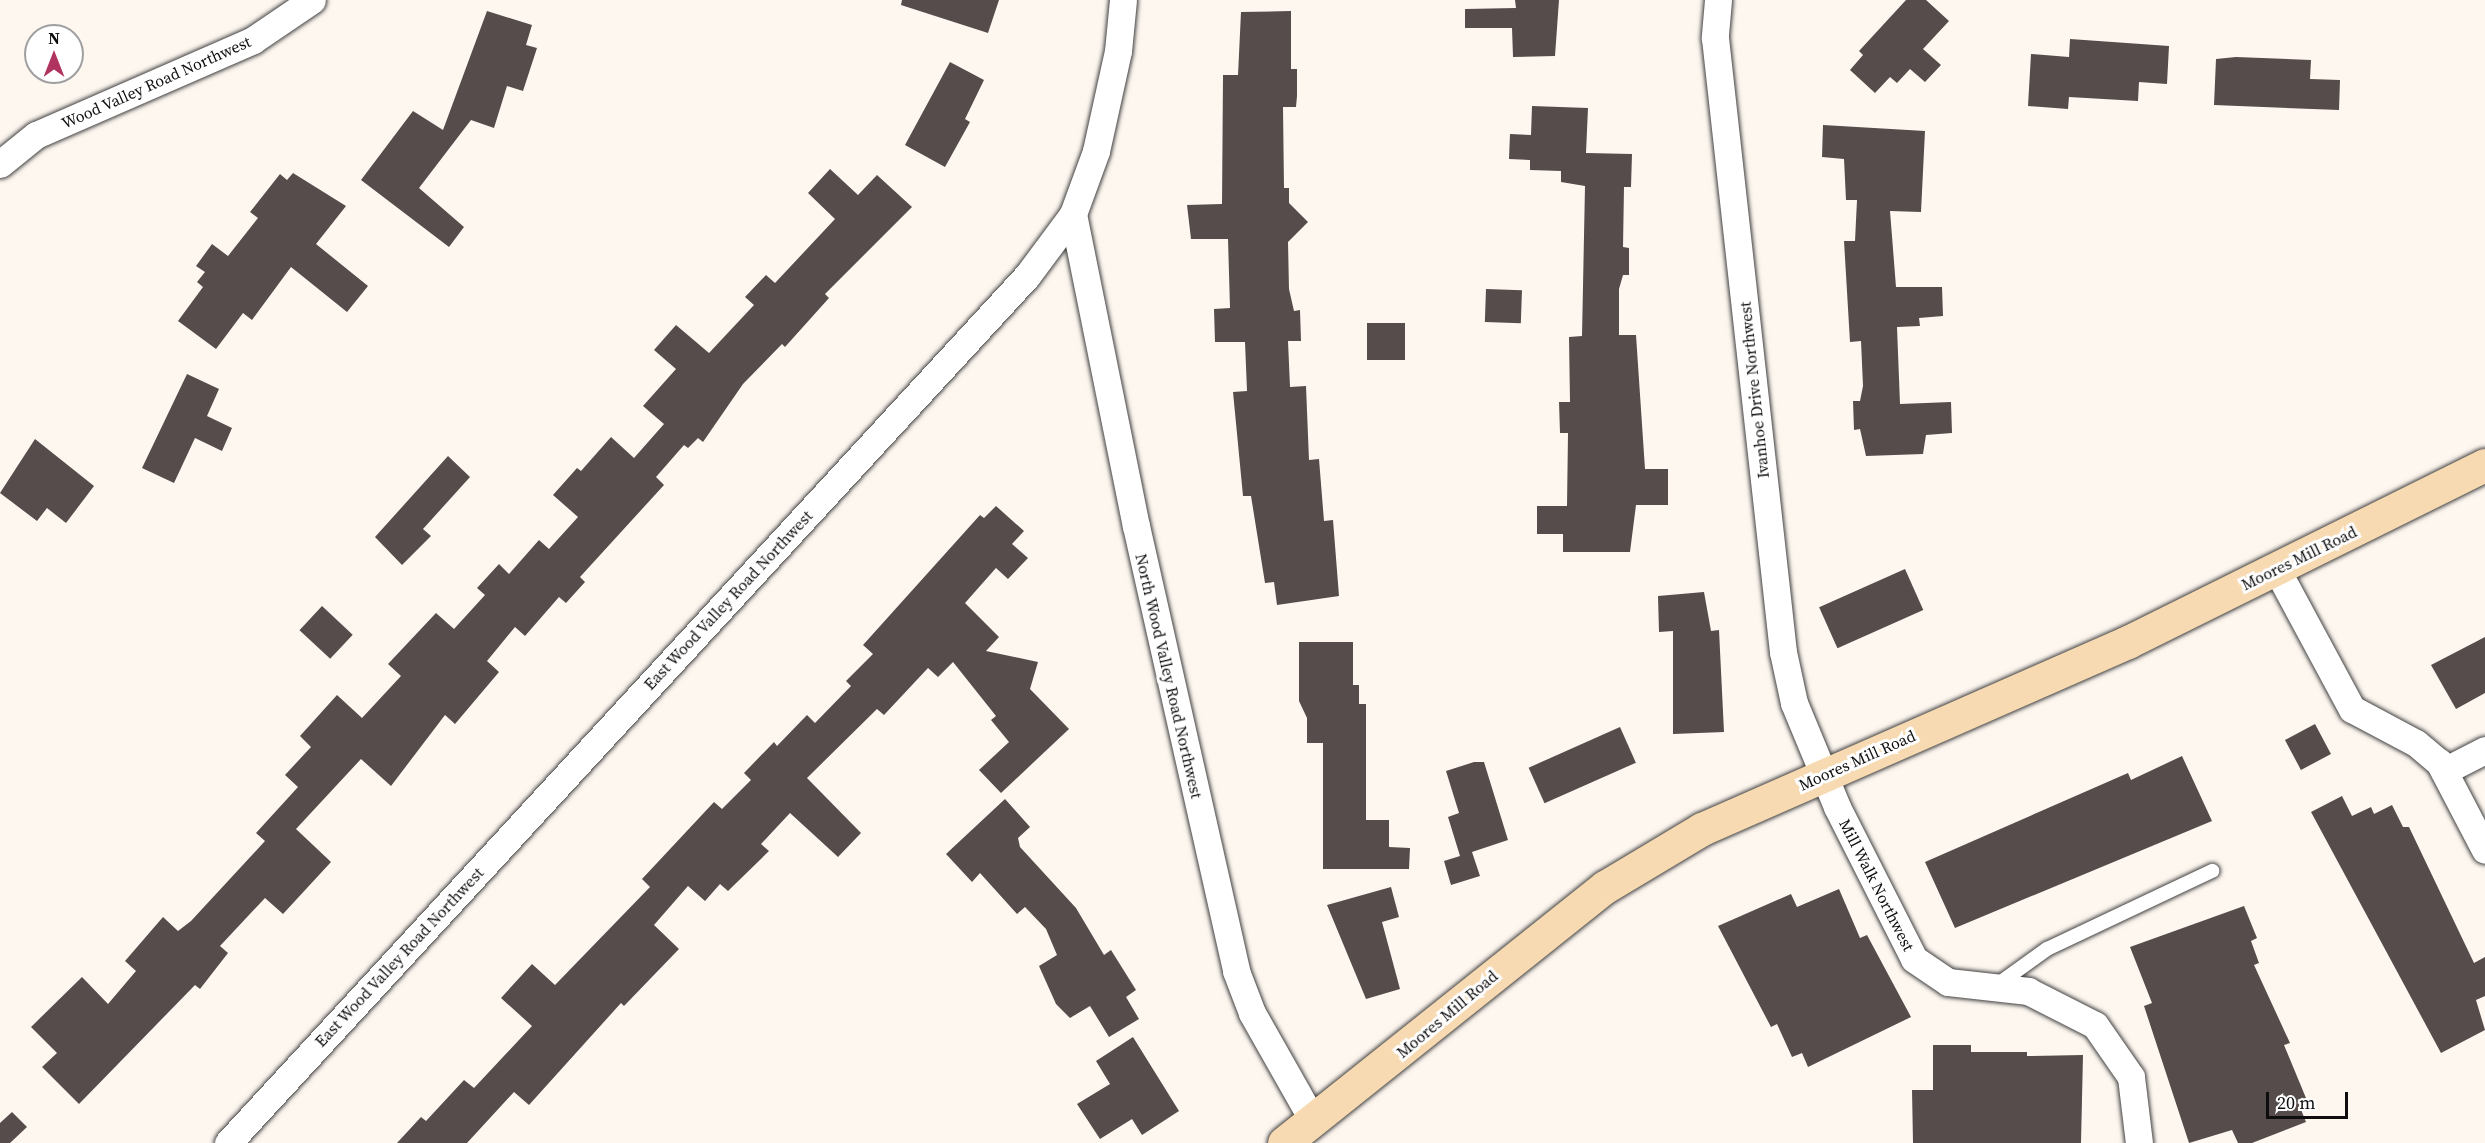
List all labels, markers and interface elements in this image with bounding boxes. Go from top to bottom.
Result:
north arrow [24,24,84,84]
text: N [48,27,60,49]
street label: Wood Valley Road Northwest [58,31,254,133]
street label: Ivanhoe Drive Northwest [1735,301,1773,479]
street label: East Wood Valley Road Northwest [639,506,817,694]
street label: Moores Mill Road [2238,522,2360,594]
street label: North Wood Valley Road Northwest [1131,551,1207,801]
street label: Moores Mill Road [1796,726,1918,794]
street label: Mill Walk Northwest [1835,816,1919,954]
street label: East Wood Valley Road Northwest [310,863,488,1051]
street label: Moores Mill Road [1393,966,1501,1062]
scale bar [2269,1080,2352,1118]
text: 20 m [2277,1090,2315,1115]

